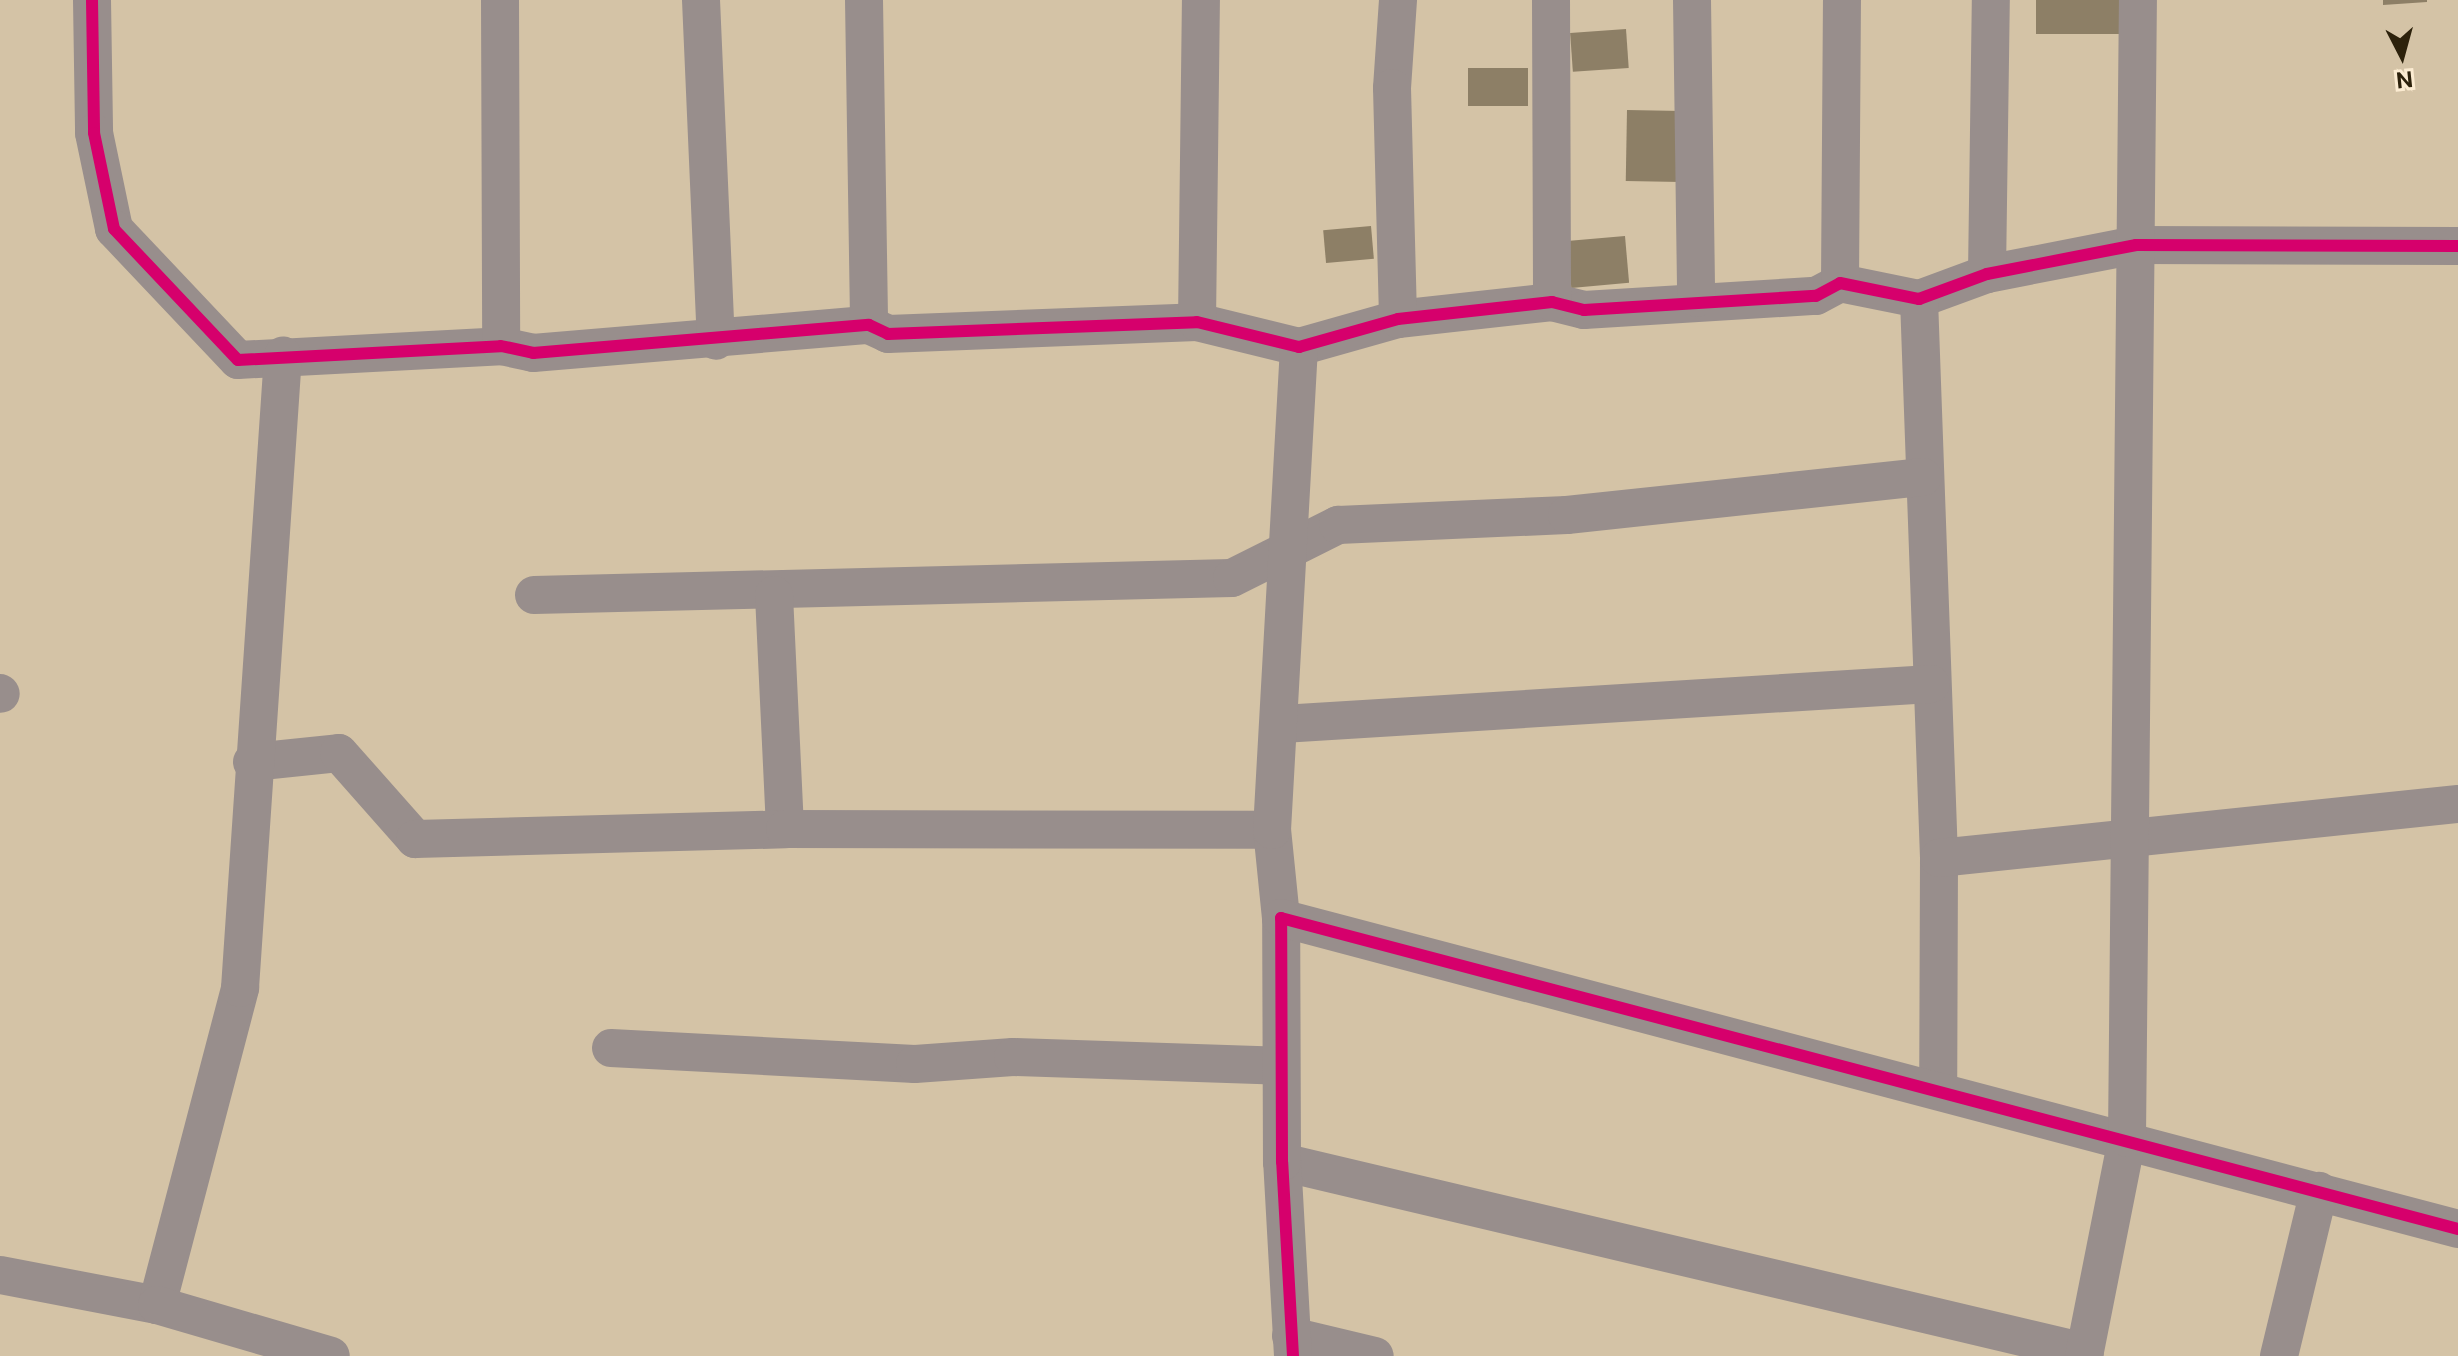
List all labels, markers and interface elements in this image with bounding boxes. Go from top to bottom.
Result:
north arrow [2362,16,2442,96]
text: N [2395,66,2414,94]

